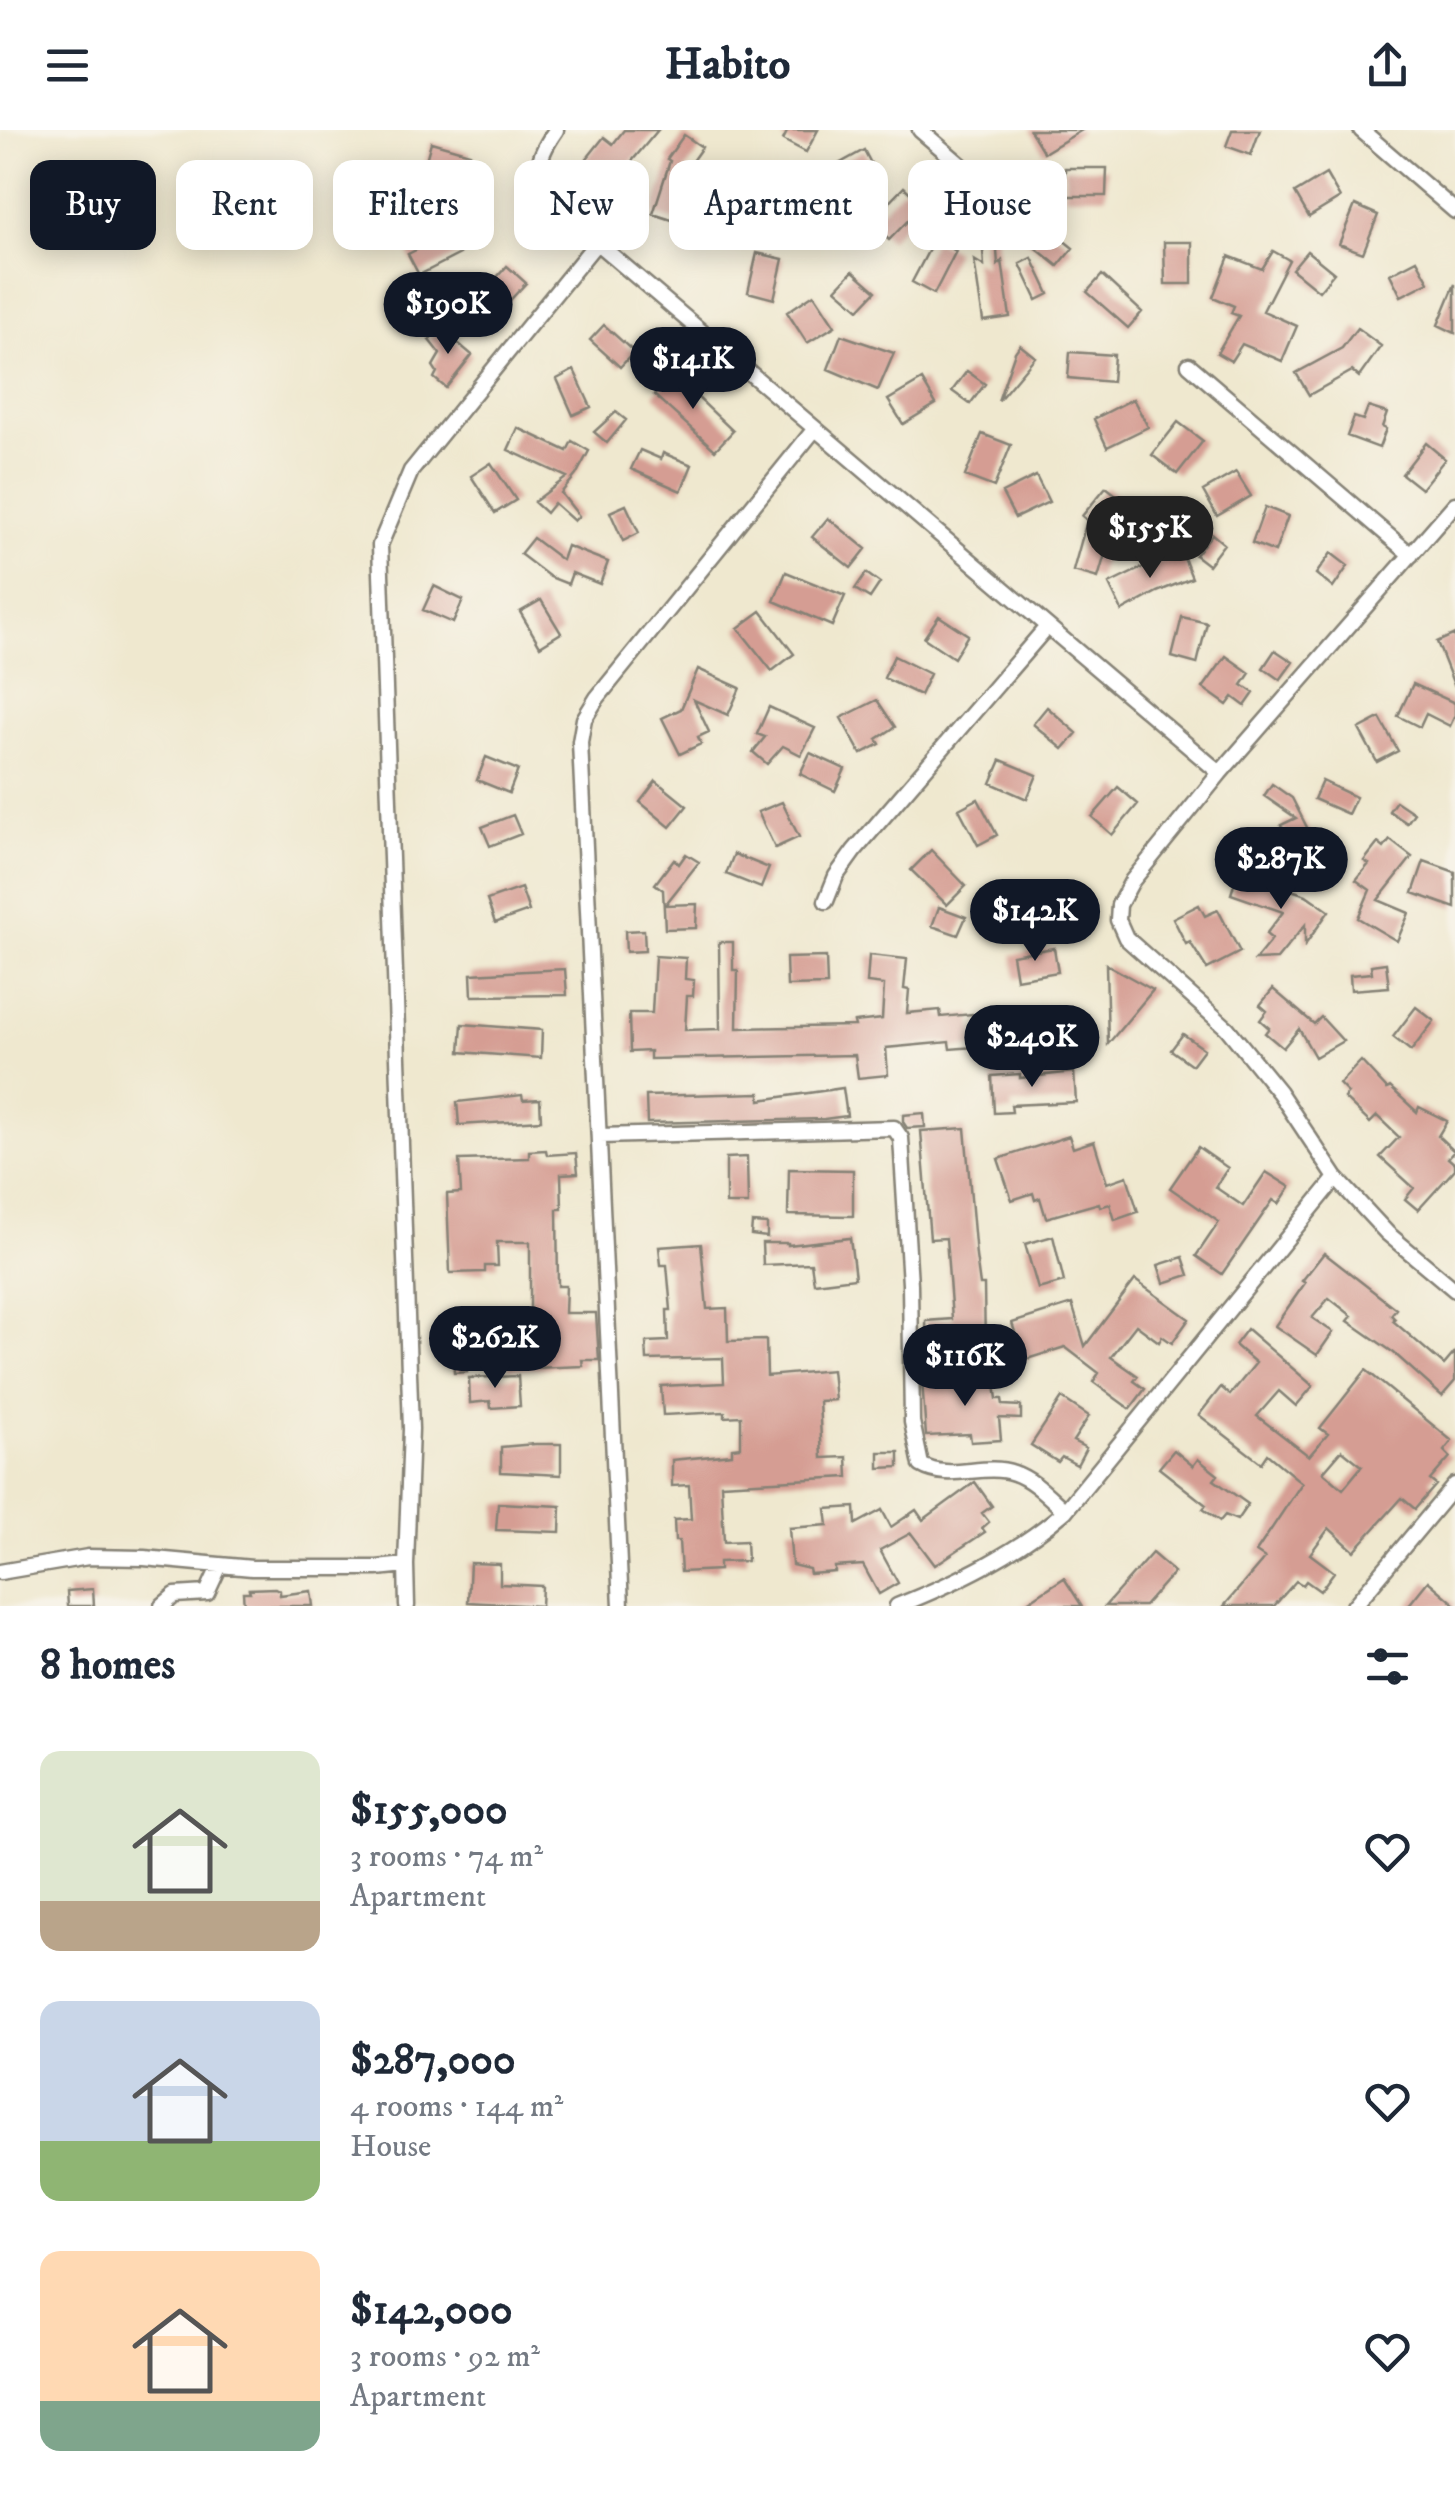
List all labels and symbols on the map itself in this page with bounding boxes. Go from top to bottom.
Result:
pin: $190K [378,272,518,357]
pin: $141K [623,327,763,412]
pin: $155K [1080,496,1220,581]
pin: $287K [1211,827,1351,912]
pin: $142K [965,879,1105,964]
pin: $240K [962,1005,1102,1090]
pin: $262K [425,1306,565,1391]
pin: $116K [895,1324,1035,1409]

